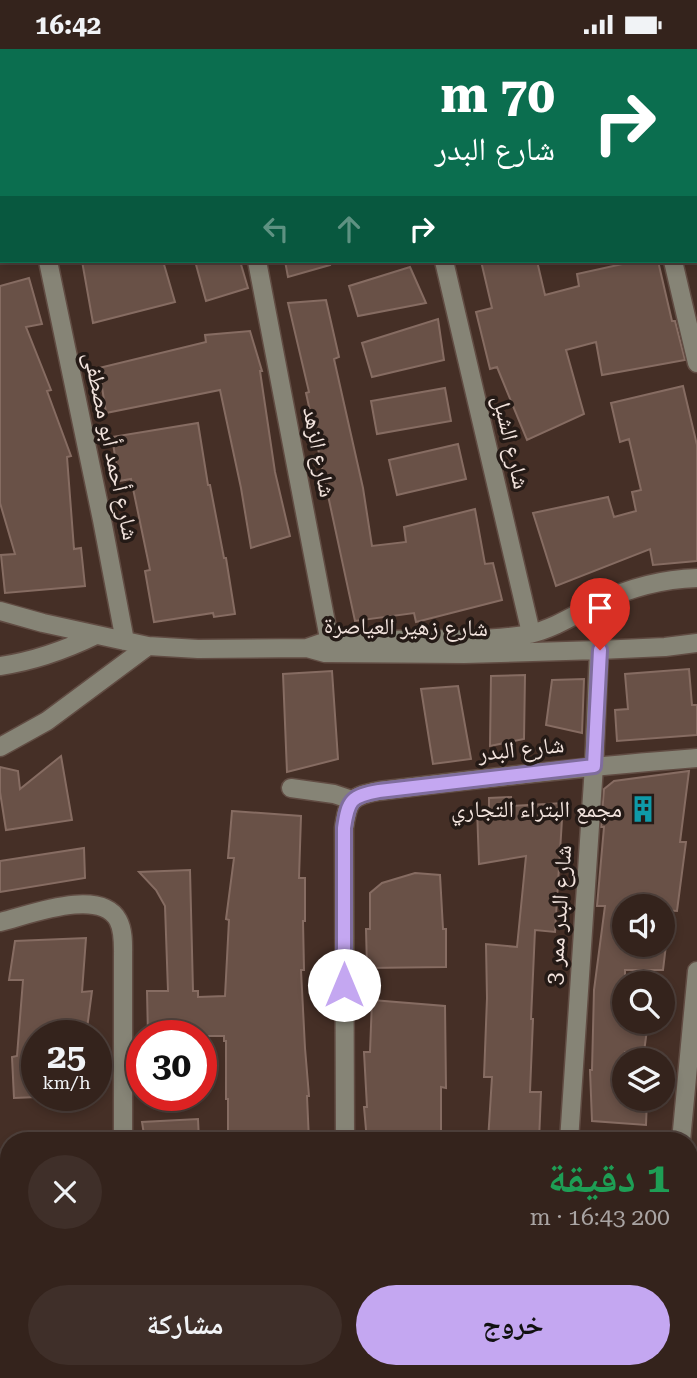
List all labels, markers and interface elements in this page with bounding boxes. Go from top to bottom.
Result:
text: 16:42 [35,10,101,40]
text: 70 m [440,67,555,124]
icon: right [579,77,670,168]
text: شارع البدر [435,130,555,168]
icon: left [257,210,295,248]
icon: ahead [330,210,368,248]
icon: right [403,210,441,248]
street label: شارع أحمد أبو مصطفى [77,349,145,543]
street label: شارع الشبل [486,392,535,492]
street label: شارع الزهد [296,404,341,500]
pin [570,578,630,650]
icon: arrive [581,589,619,627]
street label: شارع زهير العياصرة [324,612,488,643]
street label: شارع البدر [476,731,565,768]
building icon: مجمع البتراء التجاري [628,794,658,824]
place label: مجمع البتراء التجاري [451,796,622,827]
street label: شارع البدر ممر 3 [541,844,578,986]
map controls [612,894,675,1111]
button: sound [612,894,675,957]
position arrow [307,948,381,1022]
button: search [612,971,675,1034]
speed limit sign: 30 [126,1020,217,1111]
text: 25 [47,1036,86,1077]
button: layers [612,1048,675,1111]
text: km/h [42,1072,91,1093]
text: 1 دقيقة [548,1153,670,1202]
button: close [28,1155,102,1229]
text: 200 m · 16:43 [530,1204,670,1231]
button: مشاركة [28,1285,342,1365]
button: خروج [356,1285,670,1365]

